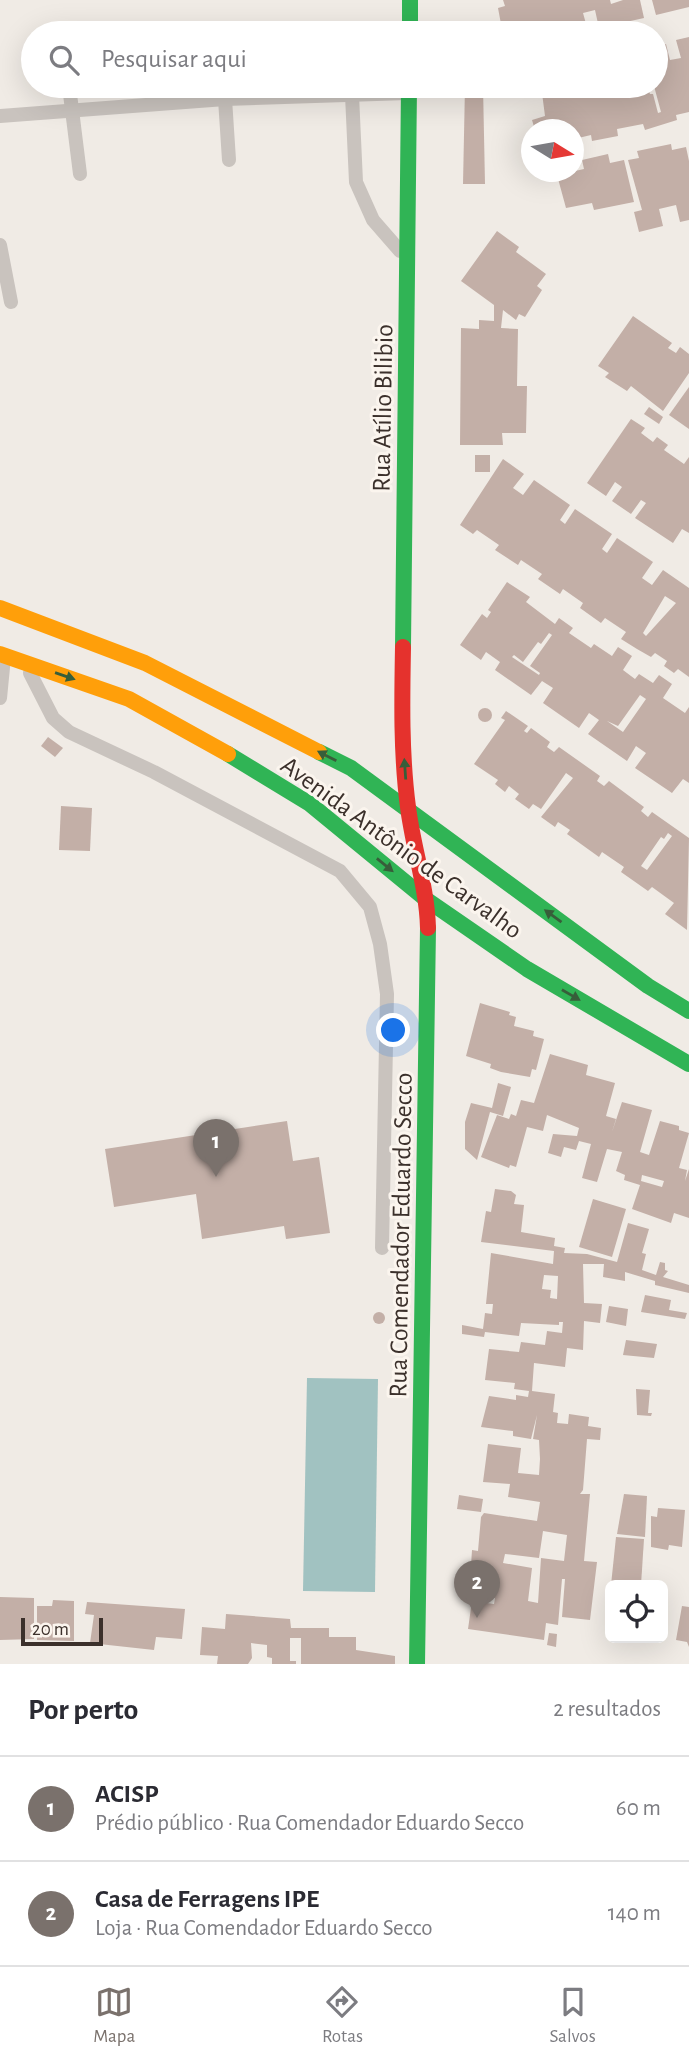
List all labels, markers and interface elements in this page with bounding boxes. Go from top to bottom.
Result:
search box [21,21,668,98]
icon: search [45,41,83,79]
text: Pesquisar aqui [101,46,247,72]
north arrow [521,119,584,182]
street label: Rua Atílio Bilibio [369,324,397,492]
one-way arrow [54,671,75,682]
one-way arrow [317,751,337,763]
street label: Avenida Antônio de Carvalho [276,752,527,944]
one-way arrow [399,758,410,780]
one-way arrow [377,857,394,872]
one-way arrow [544,909,562,923]
one-way arrow [562,989,581,1001]
your location [376,1013,410,1047]
street label: Rua Comendador Eduardo Secco [385,1072,417,1398]
pin: 1 [193,1119,239,1177]
pin: 2 [454,1560,500,1618]
map controls [605,1580,668,1643]
button: locate [605,1580,668,1643]
scale bar [21,1615,103,1647]
text: 20 m [32,1620,69,1639]
text: Por perto [28,1695,138,1725]
text: 2 resultados [553,1698,661,1721]
text: ACISP [95,1781,159,1807]
text: 1 [47,1797,55,1820]
text: 60 m [616,1797,661,1820]
text: Prédio público · Rua Comendador Eduardo Secco [95,1812,524,1835]
text: Casa de Ferragens IPE [95,1886,319,1912]
text: 2 [46,1902,56,1925]
text: 140 m [608,1902,661,1925]
text: Loja · Rua Comendador Eduardo Secco [95,1917,433,1940]
tab: Mapa [93,1983,135,2048]
tab: Rotas [322,1983,363,2048]
tab: Salvos [550,1983,596,2048]

